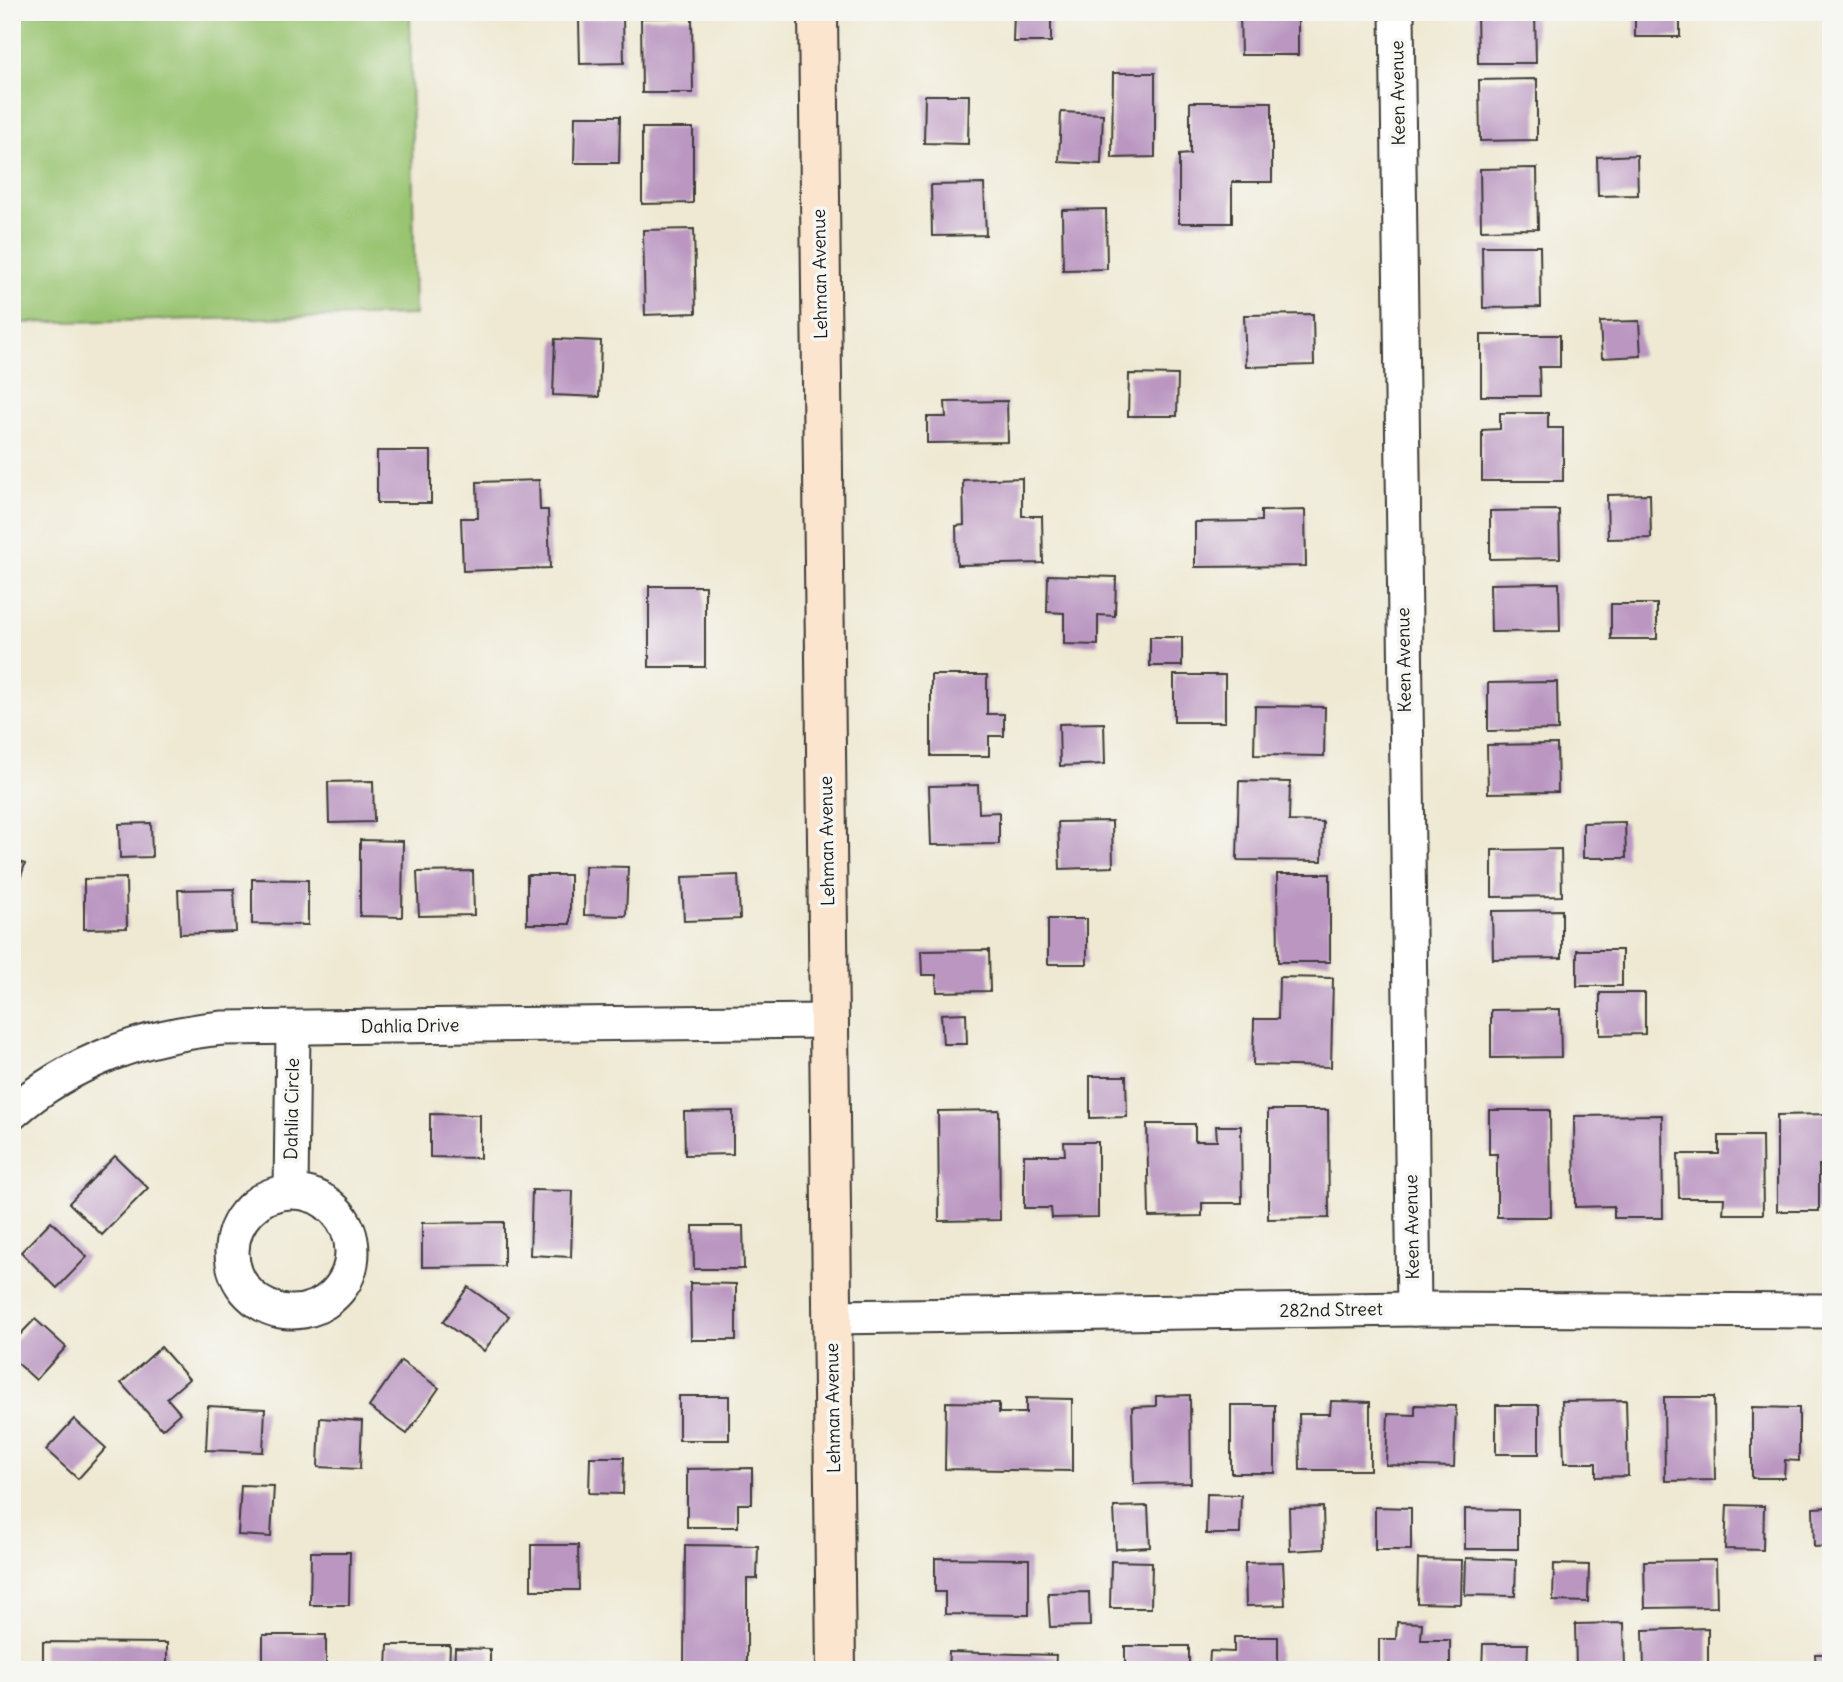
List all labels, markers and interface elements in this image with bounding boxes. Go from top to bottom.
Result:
street label: Keen Avenue [1385,40,1410,146]
street label: Lehman Avenue [807,209,832,339]
street label: Keen Avenue [1391,607,1416,713]
street label: Lehman Avenue [814,776,839,906]
street label: Dahlia Drive [360,1013,459,1038]
street label: Dahlia Circle [279,1058,304,1160]
street label: Keen Avenue [1399,1174,1424,1280]
street label: 282nd Street [1279,1297,1383,1322]
street label: Lehman Avenue [820,1343,845,1473]

